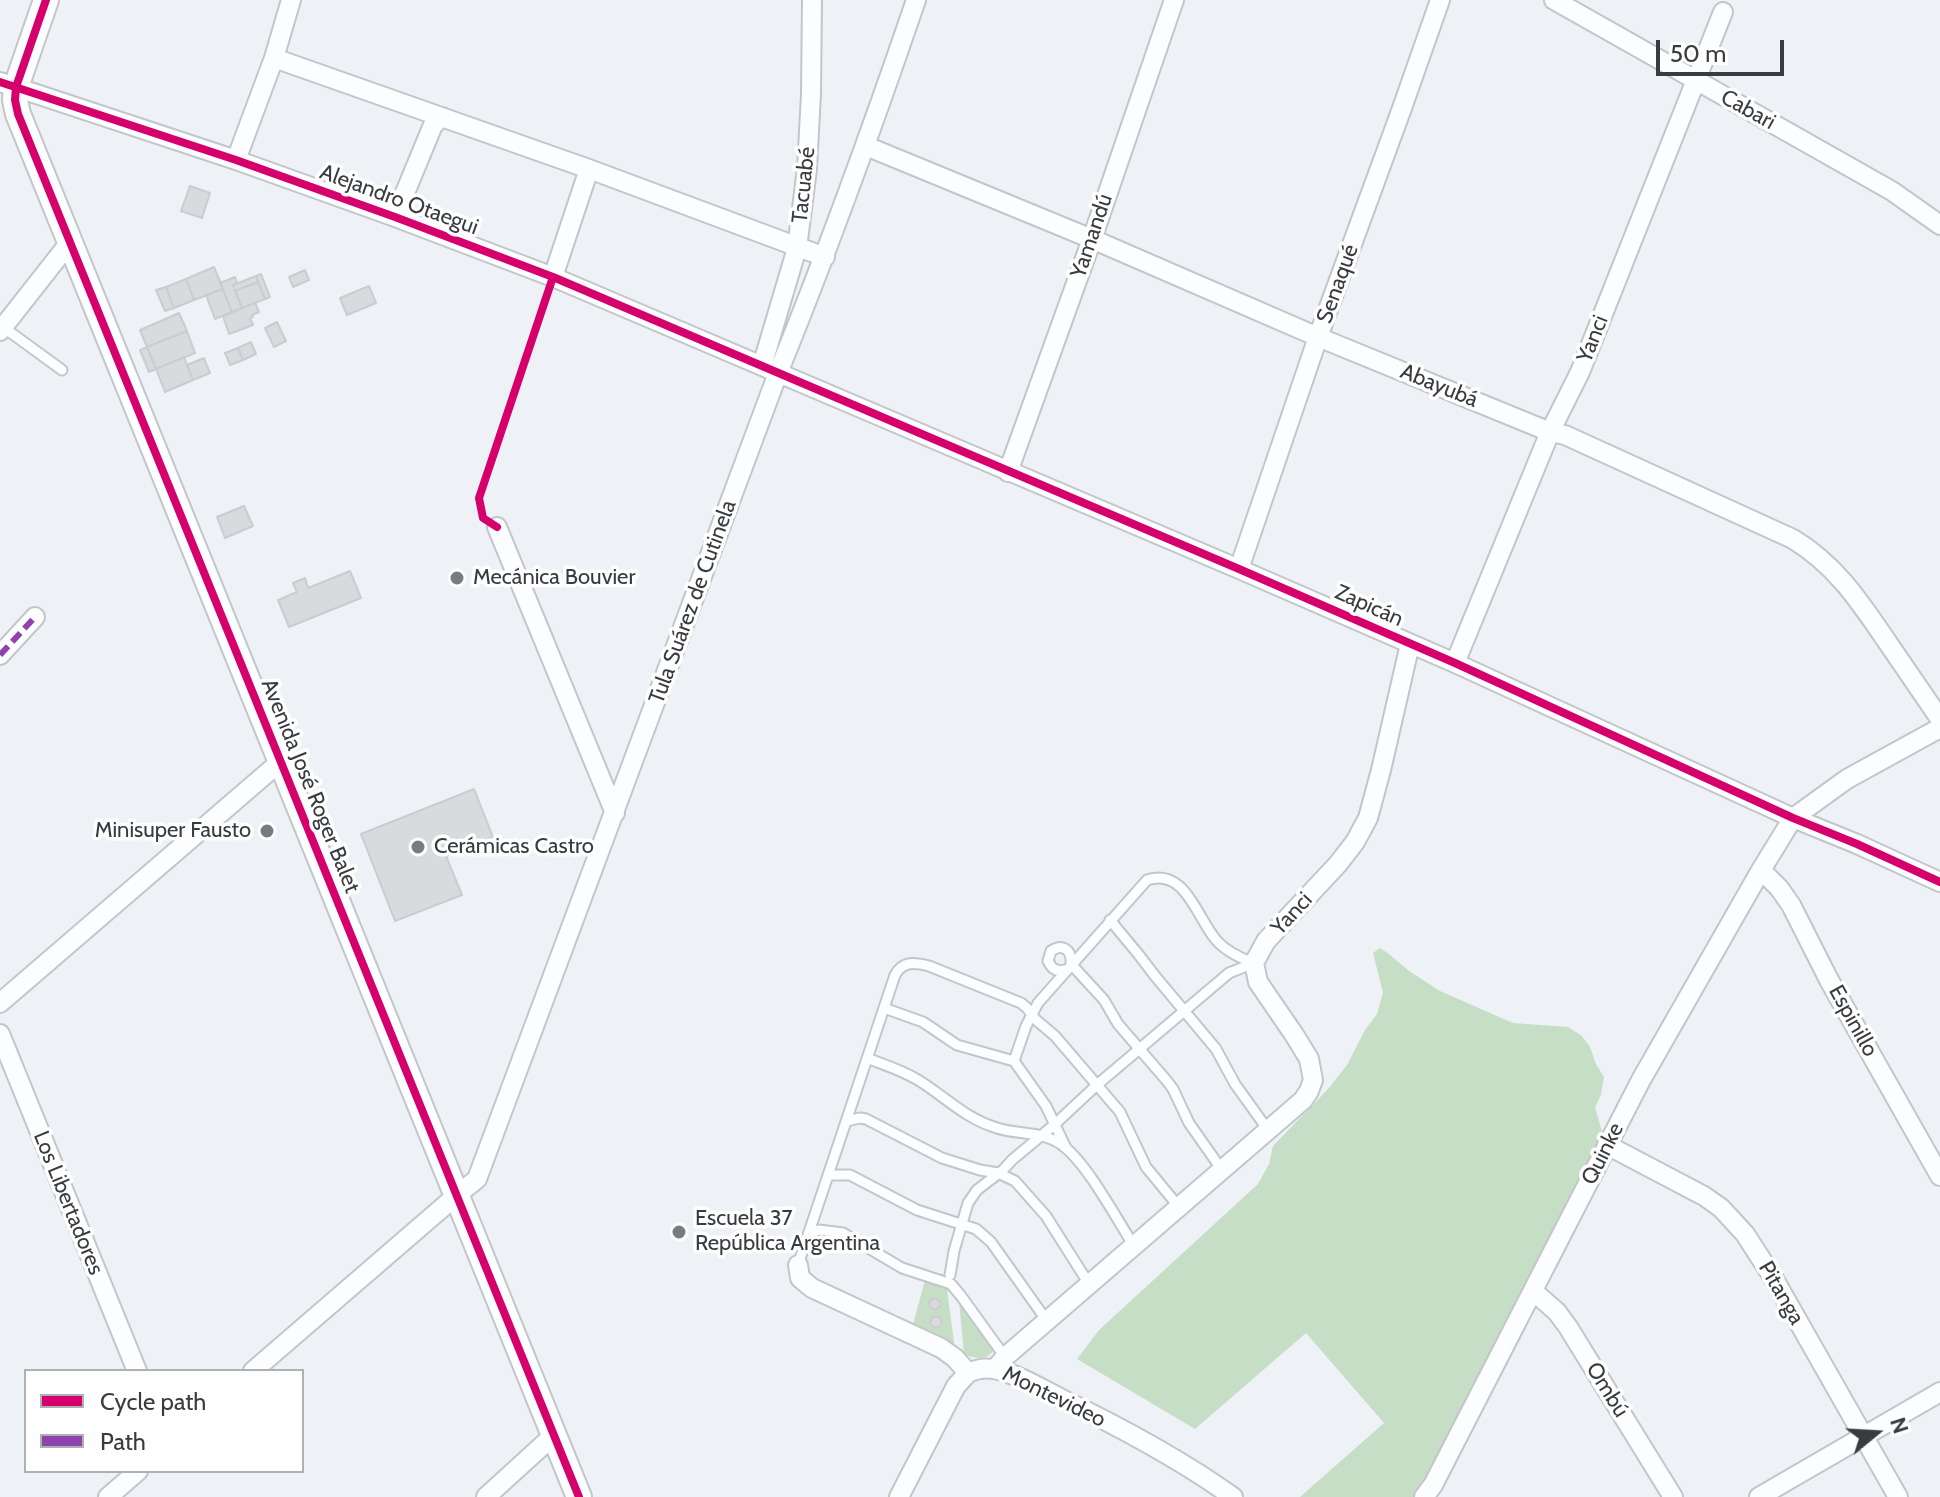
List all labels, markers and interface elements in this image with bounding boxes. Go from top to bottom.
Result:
scale bar [1660,24,1788,74]
text: 50 m [1670,39,1726,68]
street label: Cabari [1716,84,1780,136]
street label: Tacuabé [787,146,821,224]
street label: Alejandro Otaegui [316,159,482,241]
street label: Yamandú [1065,190,1119,282]
street label: Senaqué [1312,241,1364,327]
street label: Yanci [1572,312,1614,366]
street label: Abayubá [1396,359,1482,413]
street label: Tula Suárez de Cutinela [644,497,742,707]
place label: Mecánica Bouvier [473,565,635,591]
marker: Mecánica Bouvier [448,569,466,587]
street label: Zapicán [1331,579,1407,633]
street label: Avenida José Roger Balet [255,675,365,897]
place label: Minisuper Fausto [95,818,251,844]
marker: Minisuper Fausto [258,822,276,840]
place label: Cerámicas Castro [434,834,594,860]
marker: Cerámicas Castro [409,838,427,856]
street label: Yanci [1266,887,1318,941]
street label: Espinillo [1823,981,1883,1061]
street label: Quinke [1576,1119,1630,1189]
street label: Los Libertadores [27,1127,109,1279]
place label: Escuela 37 República Argentina [695,1206,880,1258]
marker: Escuela 37 República Argentina [670,1223,688,1241]
street label: Pitanga [1752,1257,1810,1329]
street label: Ombú [1580,1358,1634,1422]
street label: Montevideo [998,1361,1110,1433]
legend [24,1369,304,1473]
text: Cycle path [100,1387,206,1416]
north arrow [1836,1393,1916,1473]
text: N [1884,1414,1915,1437]
text: Path [100,1427,146,1456]

